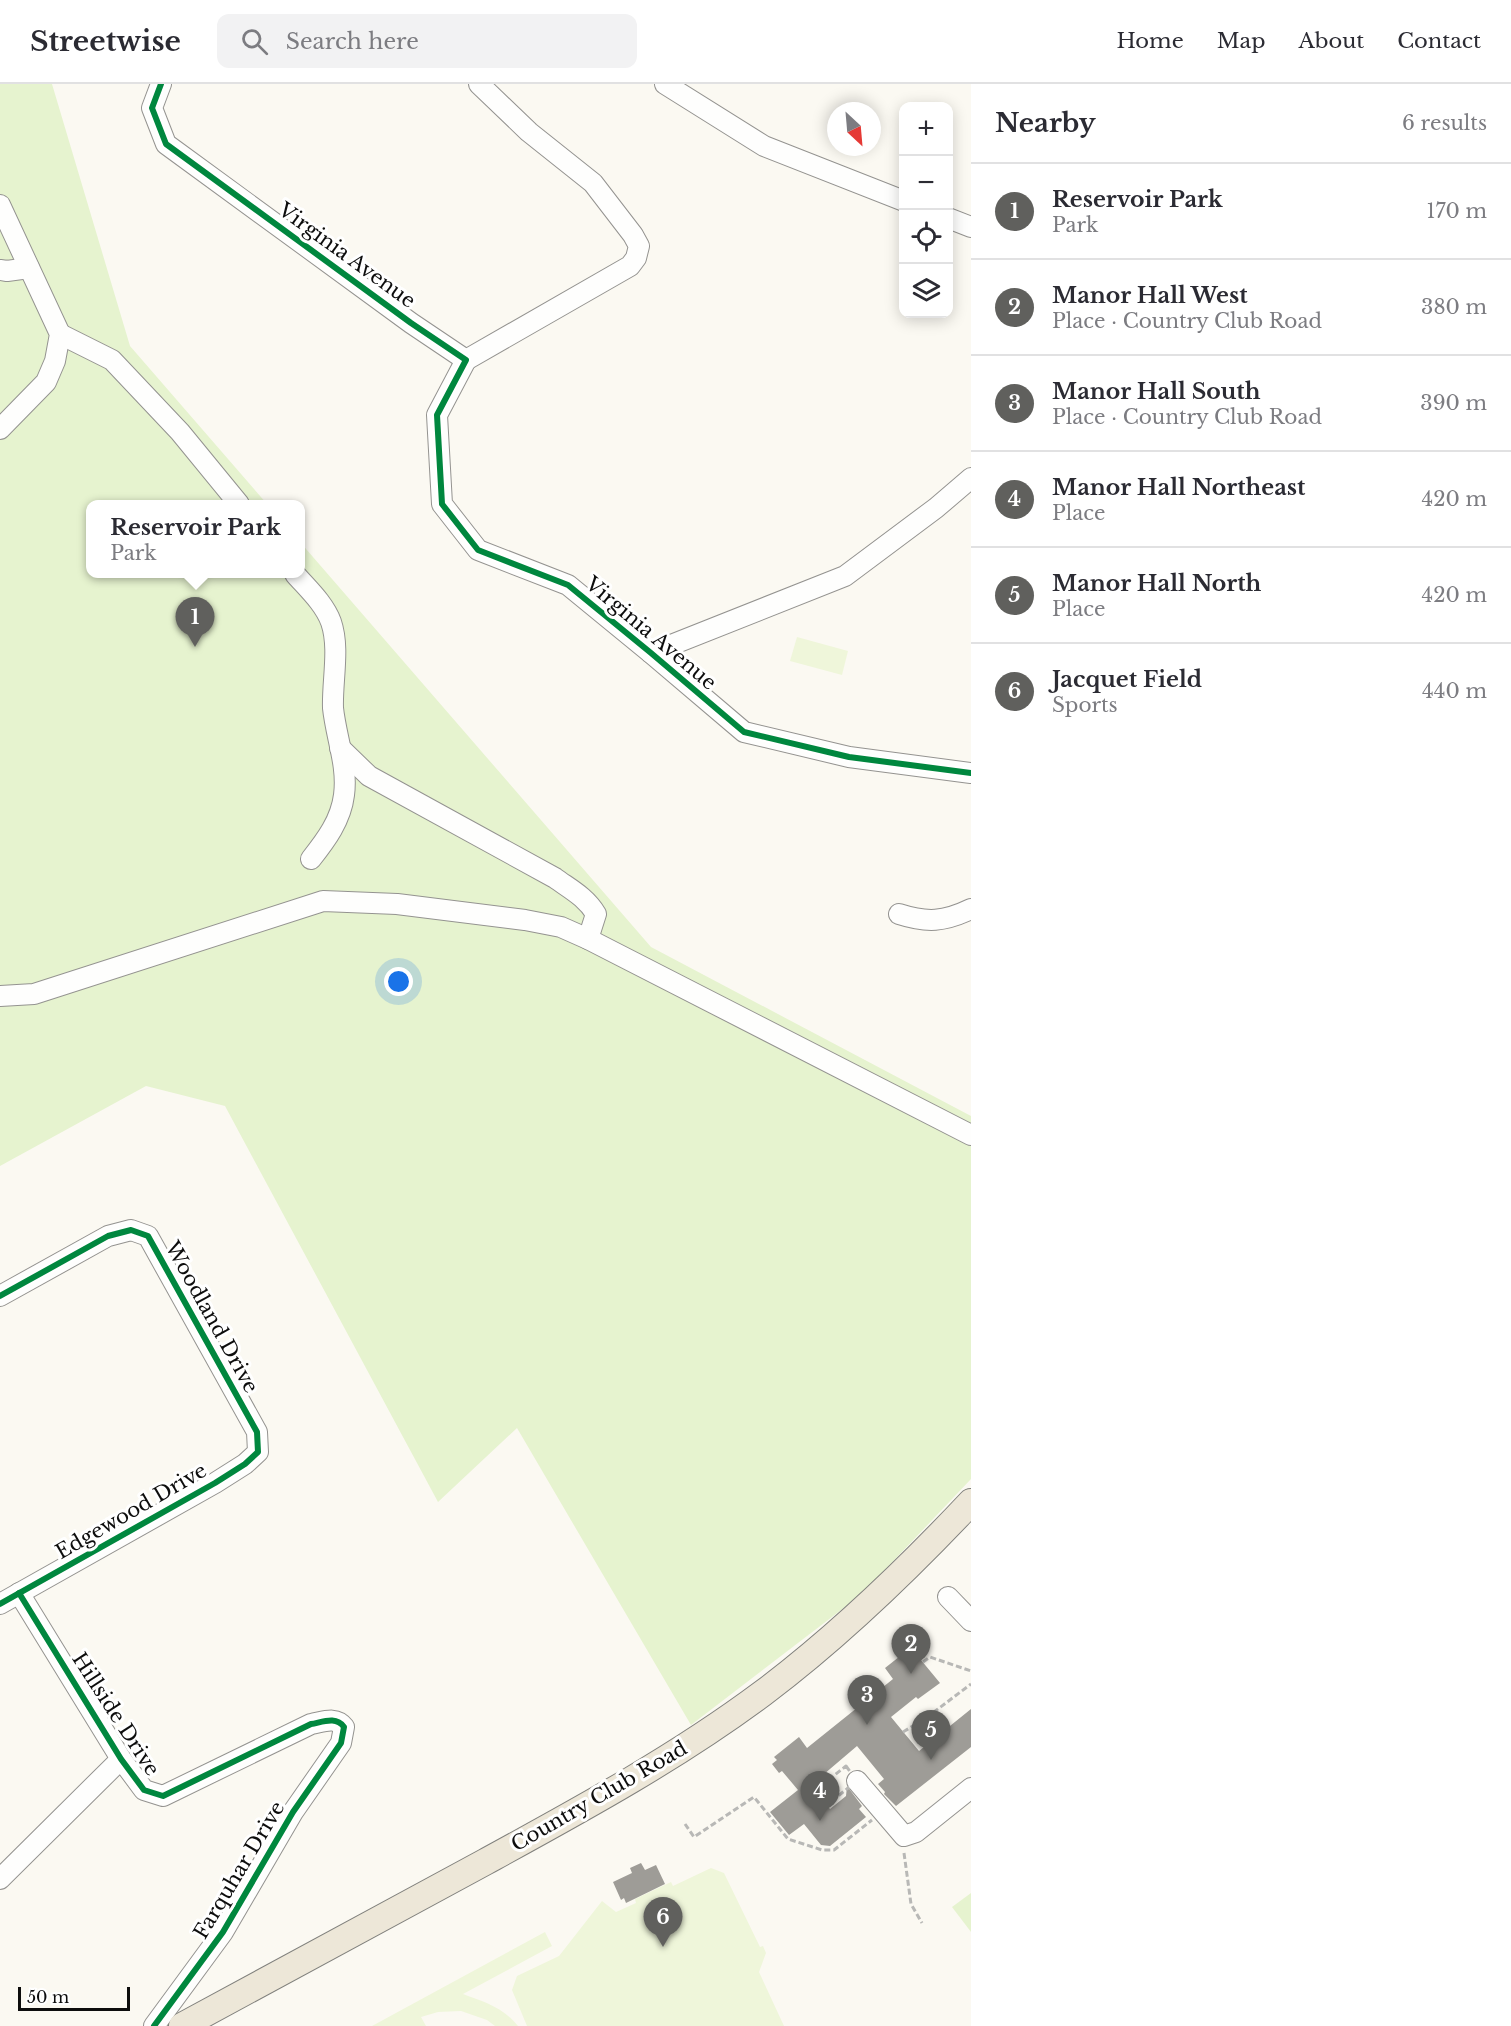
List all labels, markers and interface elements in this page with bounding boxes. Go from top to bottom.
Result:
search box [217,14,637,68]
text: Streetwise [30,24,181,59]
icon: search [238,25,271,58]
text: Search here [286,28,419,55]
text: Home [1117,28,1184,54]
text: Map [1217,28,1265,54]
text: About [1298,28,1364,54]
text: Contact [1397,28,1481,54]
north arrow [827,102,881,156]
map controls [899,102,953,318]
button: + [899,102,953,156]
text: Nearby [995,107,1096,139]
text: 6 results [1402,111,1487,135]
button: − [899,156,953,210]
text: Reservoir Park [1052,186,1223,213]
street label: Virginia Avenue [273,197,420,313]
text: 1 [1010,199,1019,223]
text: 170 m [1427,199,1487,223]
button: locate [899,210,953,264]
text: Park [1052,213,1098,237]
button: layers [899,264,953,318]
text: Manor Hall West [1052,282,1248,309]
text: 2 [1008,295,1021,319]
text: 380 m [1421,295,1487,319]
text: Place · Country Club Road [1052,309,1322,333]
text: Manor Hall South [1052,378,1260,405]
text: 3 [1008,391,1021,415]
text: 390 m [1420,391,1487,415]
text: Place · Country Club Road [1052,405,1322,429]
text: Manor Hall Northeast [1052,474,1305,501]
text: 4 [1008,487,1021,511]
text: 420 m [1422,487,1487,511]
popup [86,500,305,578]
text: Place [1052,501,1106,525]
text: Reservoir Park [110,514,281,541]
text: Park [110,541,157,565]
text: Manor Hall North [1052,570,1261,597]
street label: Virginia Avenue [580,571,721,695]
text: 5 [1009,583,1020,607]
text: 420 m [1422,583,1487,607]
text: Place [1052,597,1106,621]
pin: 1 [176,598,214,647]
text: Jacquet Field [1052,666,1202,693]
text: 6 [1008,679,1021,703]
text: 440 m [1422,679,1487,703]
text: Sports [1052,693,1118,717]
your location [384,967,413,996]
street label: Woodland Drive [160,1236,264,1397]
street label: Edgewood Drive [51,1458,211,1564]
pin: 2 [892,1624,930,1674]
street label: Hillside Drive [67,1648,165,1780]
pin: 3 [848,1676,886,1725]
pin: 5 [912,1710,950,1760]
street label: Country Club Road [507,1736,691,1856]
pin: 4 [800,1772,840,1821]
street label: Farquhar Drive [188,1797,290,1943]
pin: 6 [644,1898,682,1947]
scale bar [18,1984,130,2012]
text: 50 m [27,1987,69,2007]

